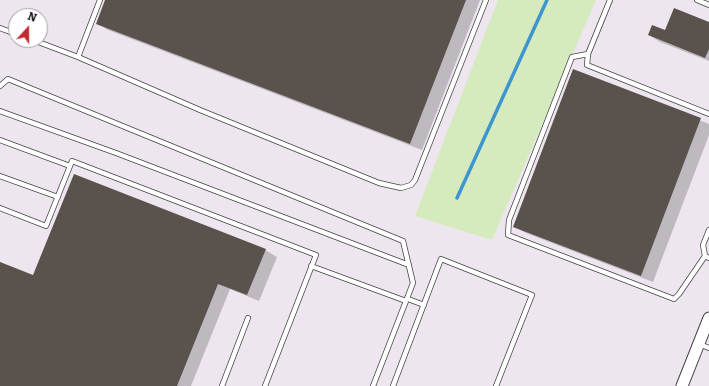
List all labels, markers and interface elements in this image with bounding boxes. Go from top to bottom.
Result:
north arrow [8,8,48,48]
text: N [26,10,38,25]

